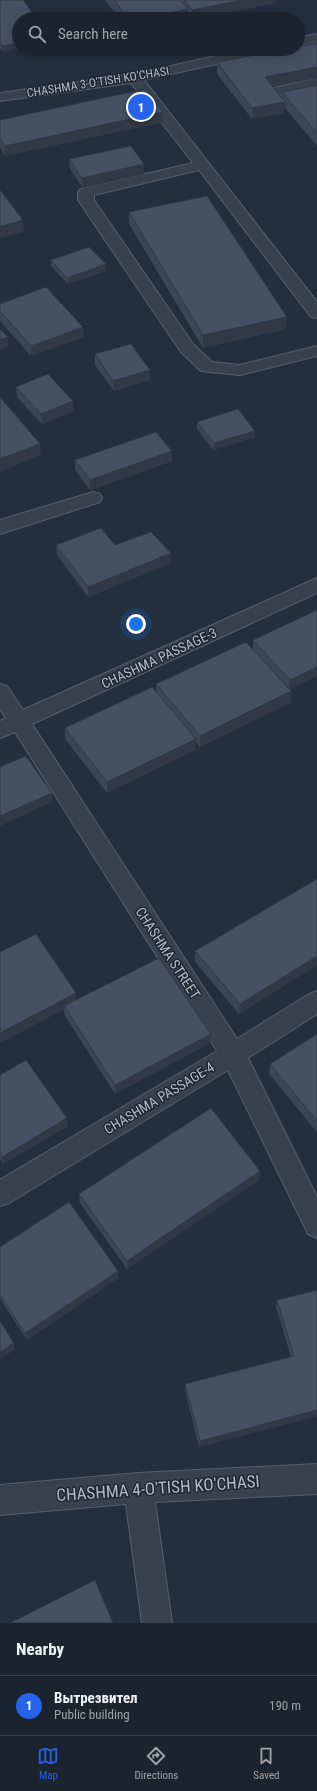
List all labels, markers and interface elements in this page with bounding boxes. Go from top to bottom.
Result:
search box [12,12,305,56]
icon: search [26,23,48,45]
text: Search here [58,25,128,43]
street label: CHASHMA 3-O'TISH KO'CHASI [26,64,170,100]
pin: 1 [128,92,154,122]
your location [126,614,146,634]
street label: CHASHMA PASSAGE-3 [99,624,219,692]
street label: CHASHMA STREET [132,904,204,1002]
street label: CHASHMA PASSAGE-4 [101,1059,217,1137]
street label: CHASHMA 4-O'TISH KO'CHASI [56,1471,260,1505]
text: Nearby [16,1639,64,1659]
text: Вытрезвител [54,1689,138,1707]
text: 1 [26,1698,32,1713]
text: 190 m [269,1698,301,1713]
text: Public building [54,1707,130,1722]
tab: Map [37,1745,59,1782]
tab: Directions [134,1745,178,1782]
tab: Saved [253,1745,280,1782]

